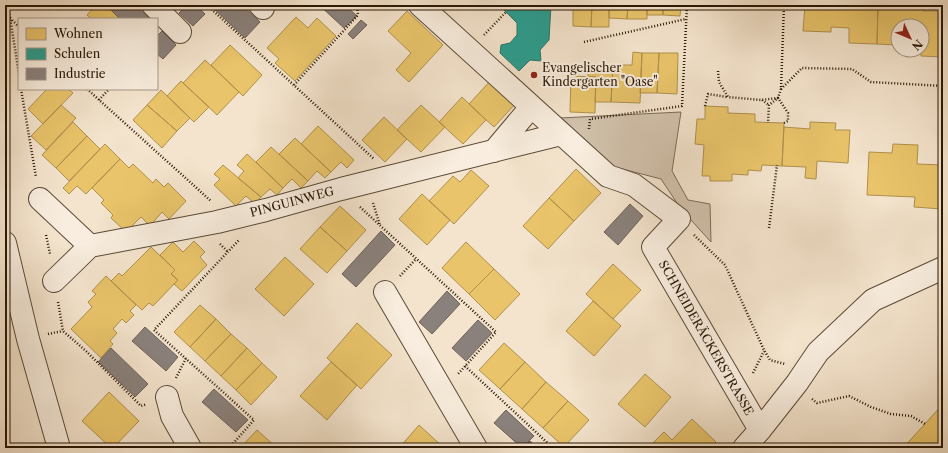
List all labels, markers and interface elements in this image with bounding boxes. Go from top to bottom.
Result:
legend [18,18,158,90]
north arrow [890,18,930,58]
text: Wohnen [53,26,103,41]
text: N [909,37,926,54]
text: Schulen [54,46,101,61]
place label: Evangelischer Kindergarten "Oase" [542,60,658,89]
text: Industrie [54,66,106,81]
marker: Evangelischer Kindergarten "Oase" [529,70,539,80]
street label: PINGUINWEG [248,183,336,220]
street label: SCHNEIDERÄCKERSTRASSE [656,257,758,418]

